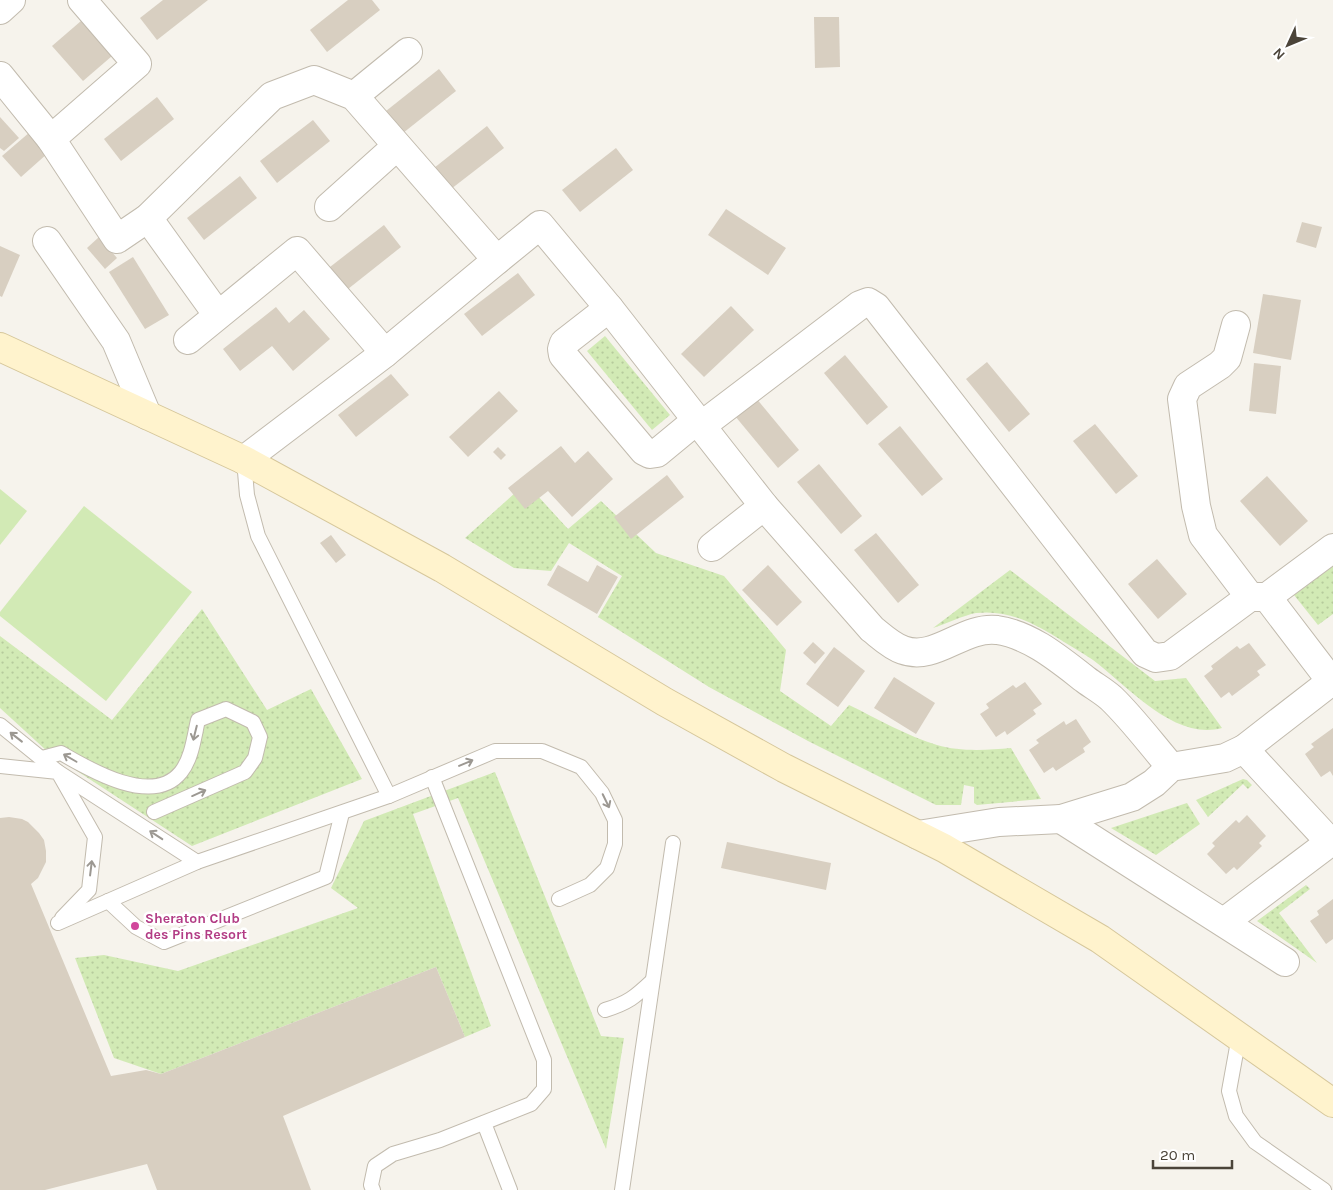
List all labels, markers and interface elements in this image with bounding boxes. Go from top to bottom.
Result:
north arrow [1263,20,1313,70]
text: N [1269,44,1289,63]
one-way arrow [189,725,199,741]
one-way arrow [10,732,23,743]
one-way arrow [63,753,77,763]
one-way arrow [458,758,474,767]
one-way arrow [191,787,206,797]
one-way arrow [602,793,611,808]
one-way arrow [150,830,164,840]
one-way arrow [86,861,96,877]
place label: Sheraton Club des Pins Resort [145,910,248,943]
marker: Sheraton Club des Pins Resort [129,920,141,932]
scale bar [1153,1138,1232,1170]
text: 20 m [1160,1146,1195,1164]

